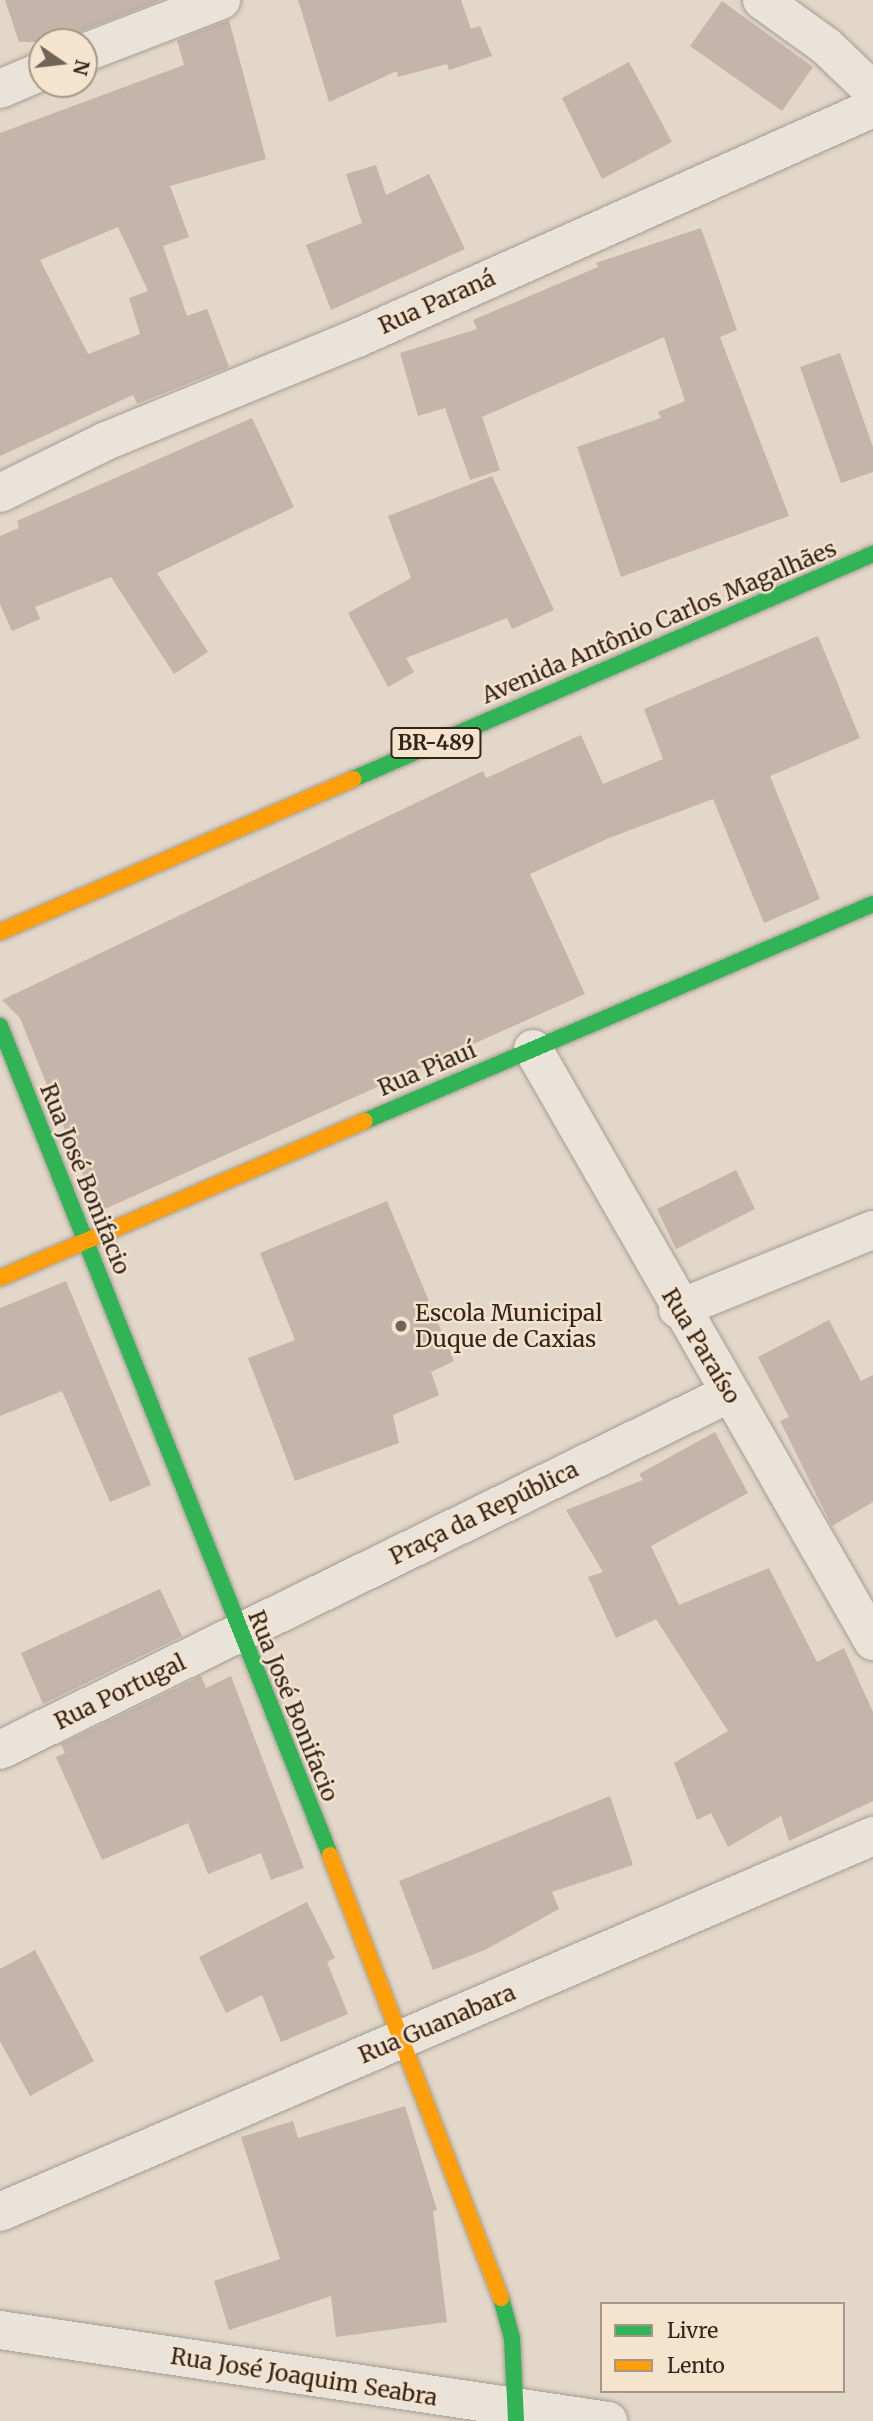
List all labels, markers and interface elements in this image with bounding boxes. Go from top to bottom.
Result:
north arrow [28,28,98,98]
text: N [68,57,95,78]
street label: Rua Paraná [374,264,500,340]
street label: Avenida Antônio Carlos Magalhães [477,535,841,709]
road number: BR-489 [389,726,483,760]
street label: Rua Piauí [374,1036,480,1102]
street label: Rua José Bonifacio [34,1079,136,1279]
street label: Rua Paraíso [656,1283,746,1409]
place label: Escola Municipal Duque de Caxias [415,1299,603,1353]
marker: Escola Municipal Duque de Caxias [393,1318,409,1334]
street label: Praça da República [385,1455,583,1571]
street label: Rua José Bonifacio [242,1606,344,1806]
street label: Rua Portugal [50,1648,190,1736]
street label: Rua Guanabara [355,1979,519,2069]
legend [600,2302,845,2393]
text: Livre [667,2317,718,2344]
street label: Rua José Joaquim Seabra [169,2342,439,2412]
text: Lento [667,2352,725,2379]

